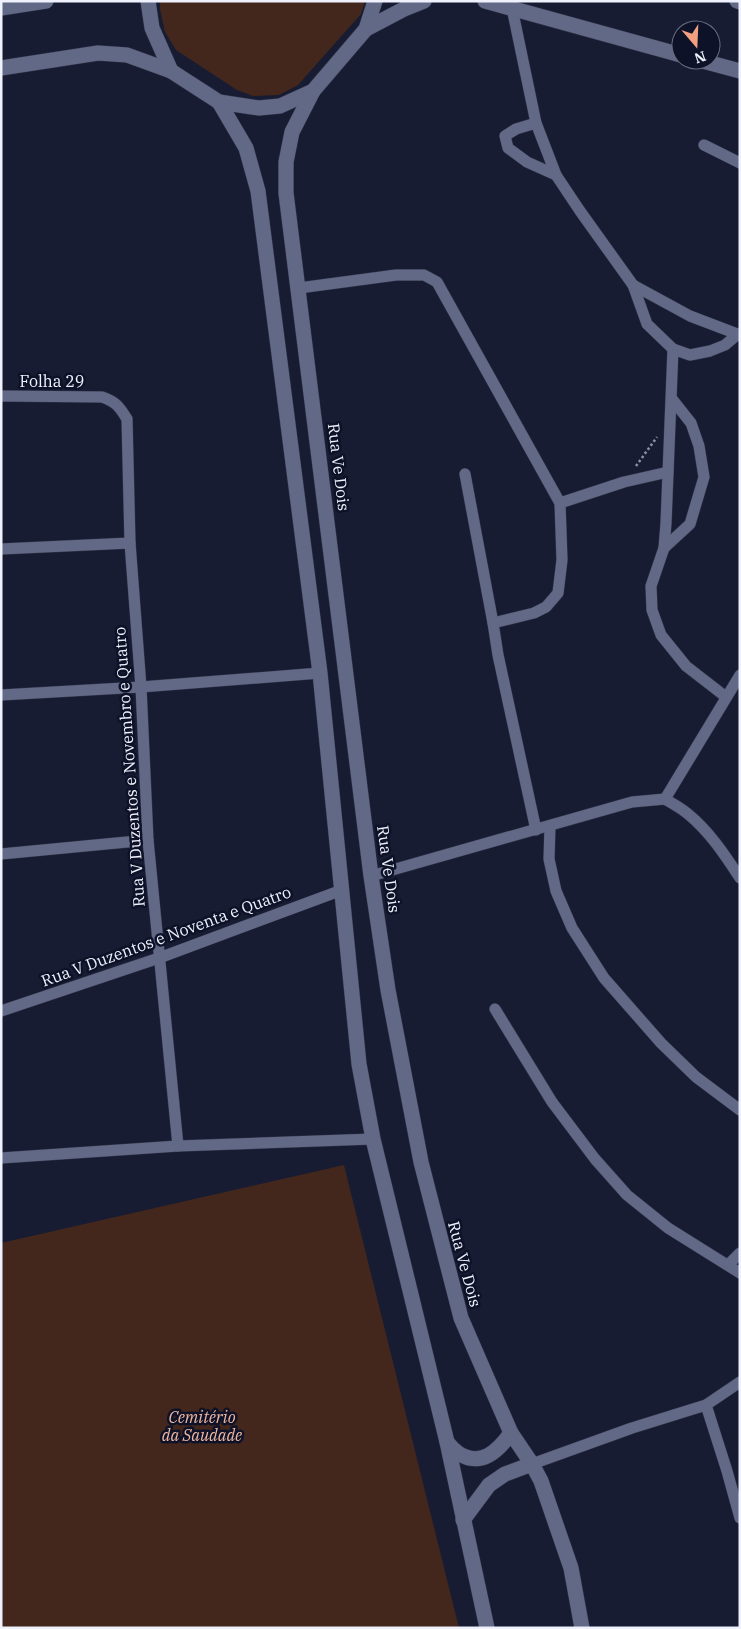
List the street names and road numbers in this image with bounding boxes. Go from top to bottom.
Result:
street label: Folha 29 [20,371,84,391]
street label: Rua Ve Dois [324,422,354,512]
street label: Rua V Duzentos e Novembro e Quatro [109,626,149,908]
street label: Rua Ve Dois [373,824,405,914]
street label: Rua V Duzentos e Noventa e Quatro [38,881,294,991]
street label: Rua Ve Dois [444,1219,486,1309]

